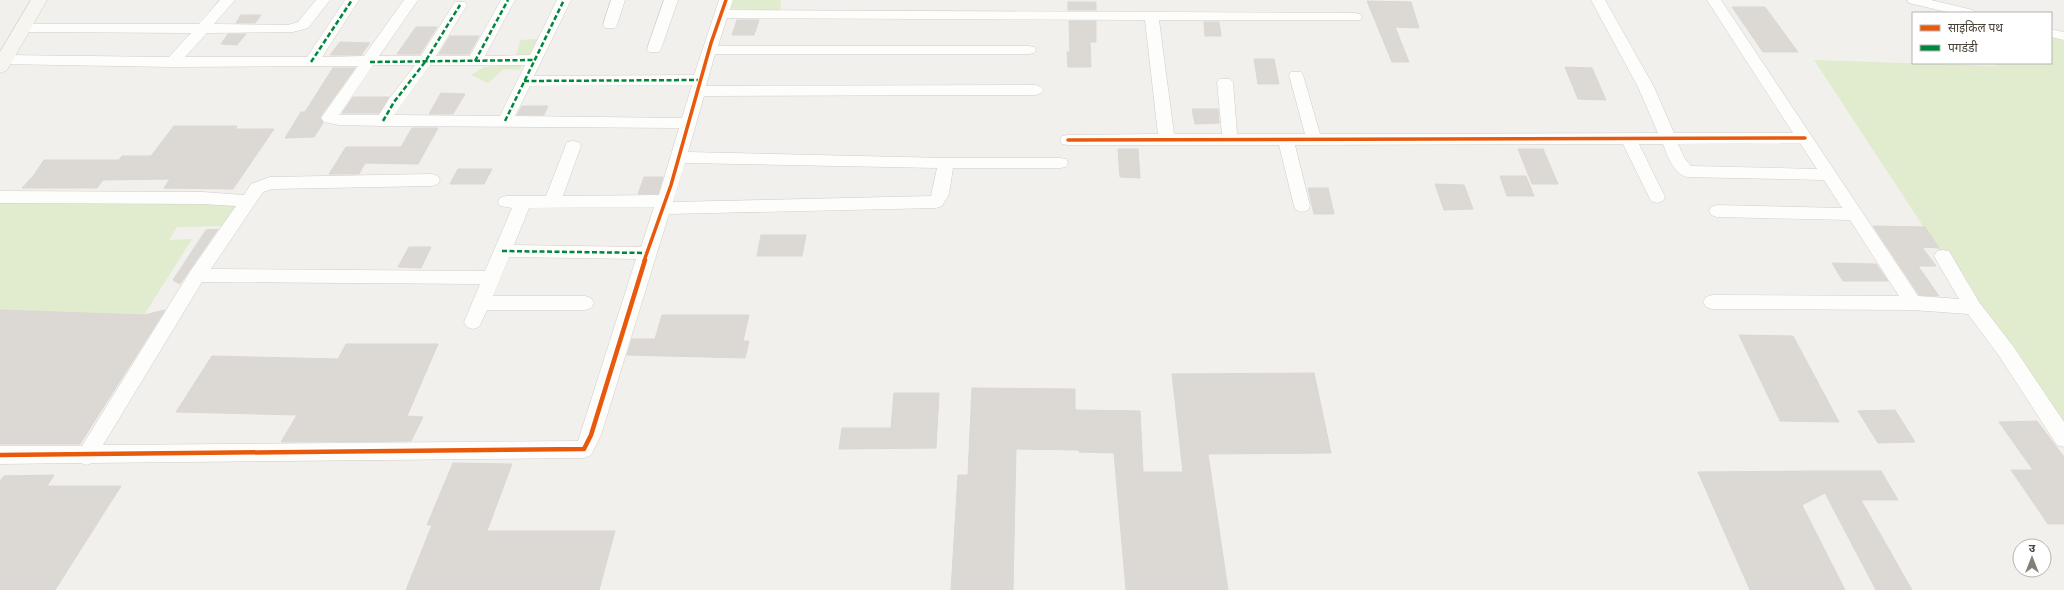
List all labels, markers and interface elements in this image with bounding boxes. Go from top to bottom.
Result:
legend [1912,12,2052,64]
text: साइकिल पथ [1948,20,2003,35]
text: पगडंडी [1948,40,1978,55]
north arrow [2012,538,2052,578]
text: उ [2029,542,2036,555]

